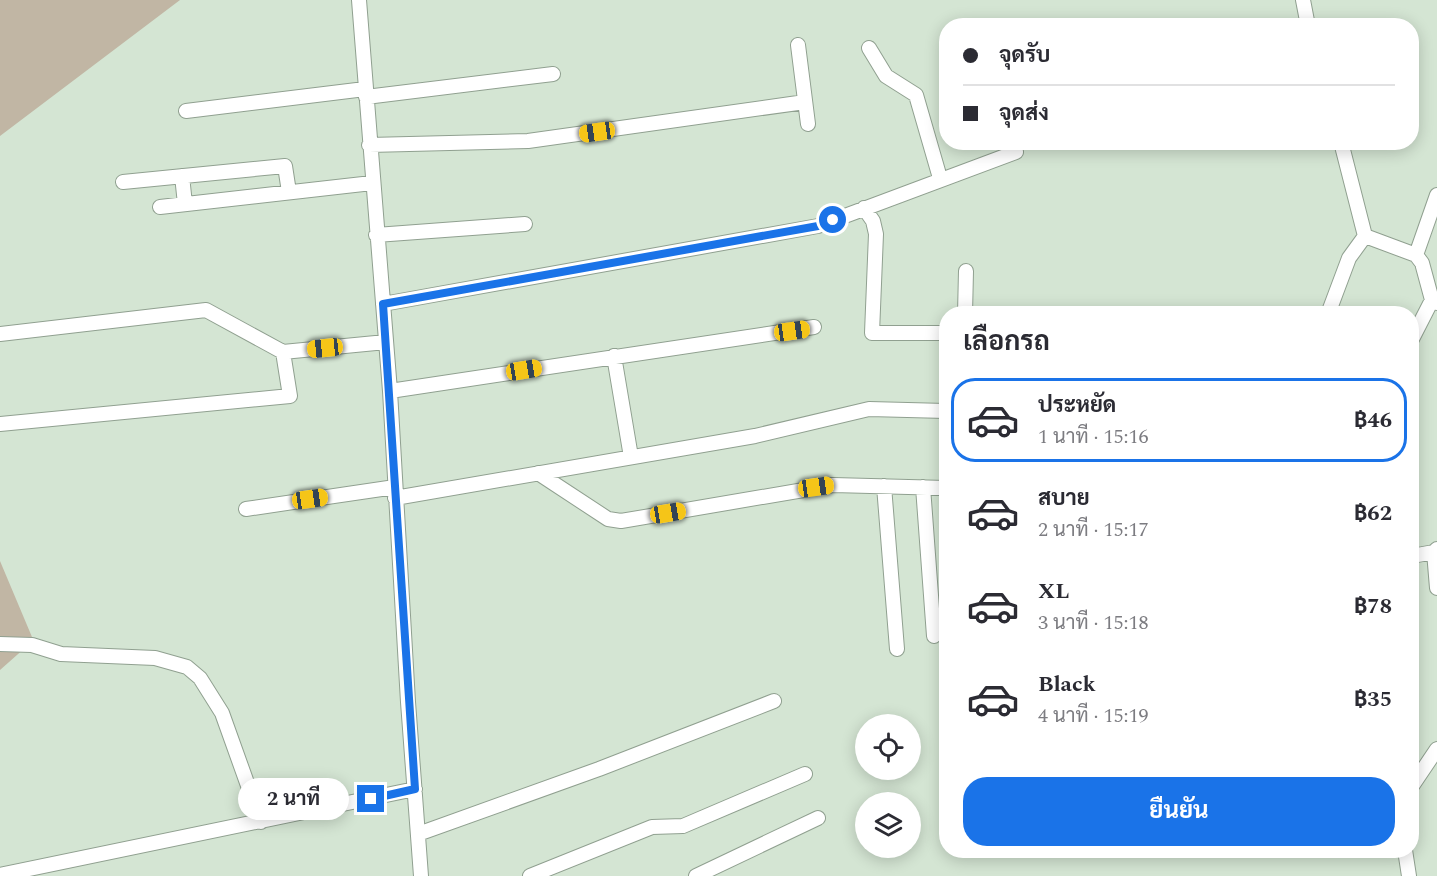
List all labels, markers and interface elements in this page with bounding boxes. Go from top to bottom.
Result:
text: จุดรับ [999,39,1050,72]
text: จุดส่ง [999,97,1049,130]
car [578,121,616,143]
route start [819,206,846,233]
car [773,320,811,342]
text: เลือกรถ [963,321,1050,363]
car [306,337,344,359]
car [505,358,543,382]
text: ประหยัด [1038,389,1116,422]
icon: car [966,393,1020,447]
text: ฿46 [1354,404,1392,437]
text: 1 นาที · 15:16 [1038,422,1149,452]
car [797,476,835,498]
text: สบาย [1038,482,1090,515]
icon: car [966,486,1020,540]
car [291,488,329,510]
text: ฿62 [1354,497,1392,530]
car [649,501,687,525]
text: 2 นาที · 15:17 [1038,515,1149,545]
text: XL [1038,575,1069,608]
icon: car [966,579,1020,633]
text: ฿78 [1354,590,1392,623]
text: 3 นาที · 15:18 [1038,608,1149,638]
text: Black [1038,668,1096,701]
icon: car [966,672,1020,726]
text: ฿35 [1354,683,1392,716]
text: 4 นาที · 15:19 [1038,701,1149,731]
map controls [855,714,921,858]
button: locate [855,714,921,780]
button: ยืนยัน [963,777,1395,846]
callout: 2 นาที [239,778,350,820]
text: 2 นาที [267,784,320,814]
route end [357,785,384,812]
button: layers [855,792,921,858]

